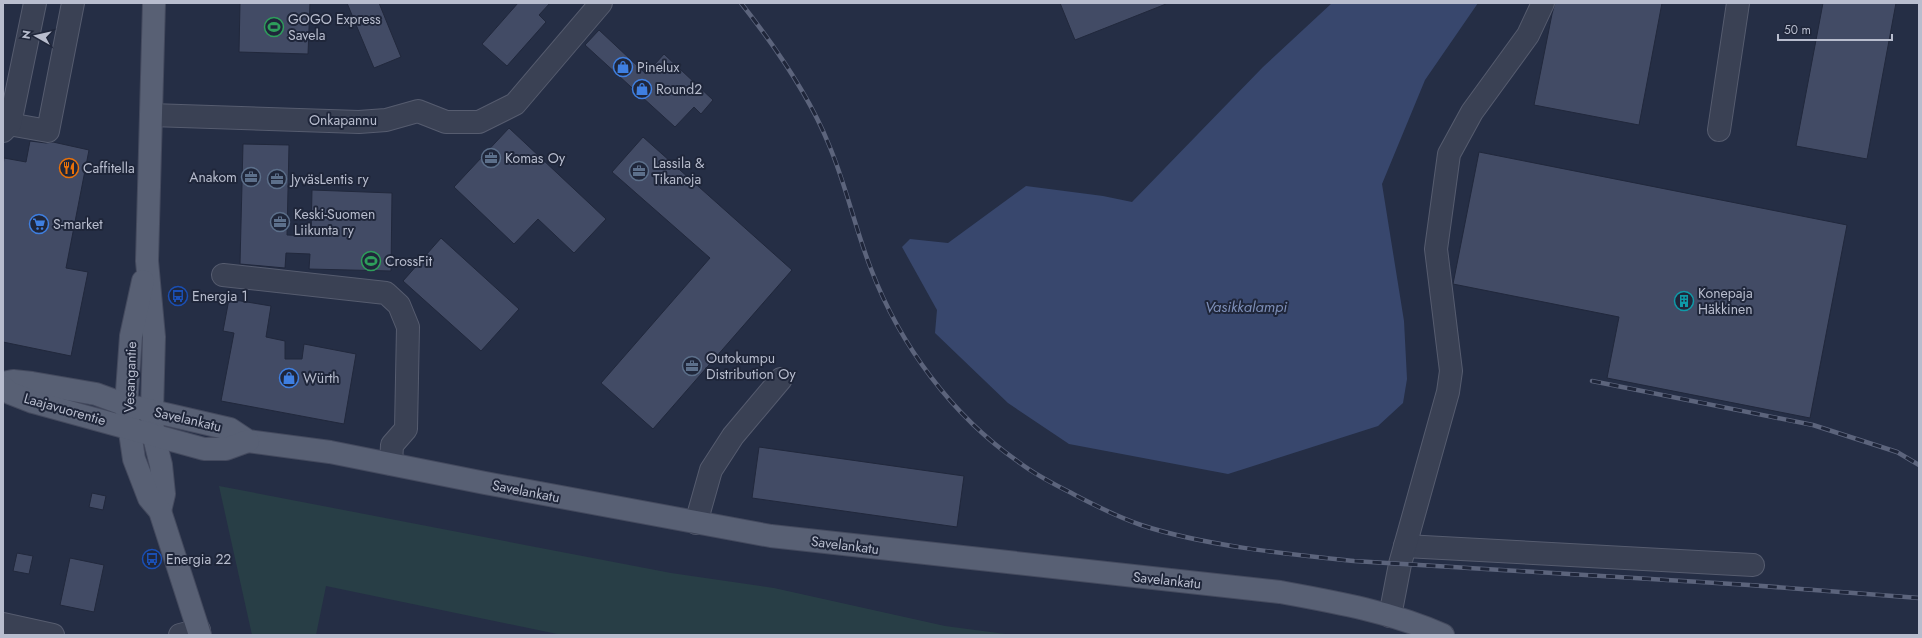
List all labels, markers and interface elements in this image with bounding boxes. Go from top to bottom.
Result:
place label: GOGO Express Savela [288,9,381,45]
north arrow [16,16,56,56]
sports icon: GOGO Express Savela [263,16,285,38]
scale bar [1778,16,1892,42]
text: 50 m [1784,21,1811,39]
text: N [18,29,35,40]
shop icon: Pinelux [612,56,634,78]
place label: Pinelux [637,57,679,77]
shop icon: Round2 [631,78,653,100]
place label: Round2 [656,79,702,99]
street label: Onkapannu [309,110,377,130]
office icon: Komas Oy [480,147,502,169]
place label: Komas Oy [505,148,566,168]
place label: Lassila & Tikanoja [653,153,705,189]
restaurant icon: Caffitella [58,157,80,179]
place label: Caffitella [83,158,135,178]
office icon: Lassila & Tikanoja [628,160,650,182]
office icon: Anakom [240,166,262,188]
place label: Anakom [189,167,237,187]
office icon: JyväsLentis ry [266,168,288,190]
place label: JyväsLentis ry [289,169,369,189]
place label: Keski-Suomen Liikunta ry [294,204,375,240]
office icon: Keski-Suomen Liikunta ry [269,211,291,233]
supermarket icon: S-market [28,213,50,235]
place label: S-market [53,214,103,234]
sports icon: CrossFit [360,250,382,272]
place label: CrossFit [385,251,433,271]
place label: Konepaja Häkkinen [1698,283,1753,319]
bus stop icon: Energia 1 [167,285,189,307]
place label: Energia 1 [192,286,248,306]
building icon: Konepaja Häkkinen [1673,290,1695,312]
water label: Vasikkalampi [1205,296,1287,318]
street label: Vesangantie [119,341,141,413]
place label: Outokumpu Distribution Oy [706,348,796,384]
office icon: Outokumpu Distribution Oy [681,355,703,377]
shop icon: Würth [278,367,300,389]
place label: Würth [303,368,340,388]
street label: Laajavuorentie [22,388,108,430]
street label: Savelankatu [152,402,224,436]
street label: Savelankatu [491,475,561,507]
street label: Savelankatu [810,531,880,559]
bus stop icon: Energia 22 [141,548,163,570]
place label: Energia 22 [166,549,231,569]
street label: Savelankatu [1132,566,1202,594]

